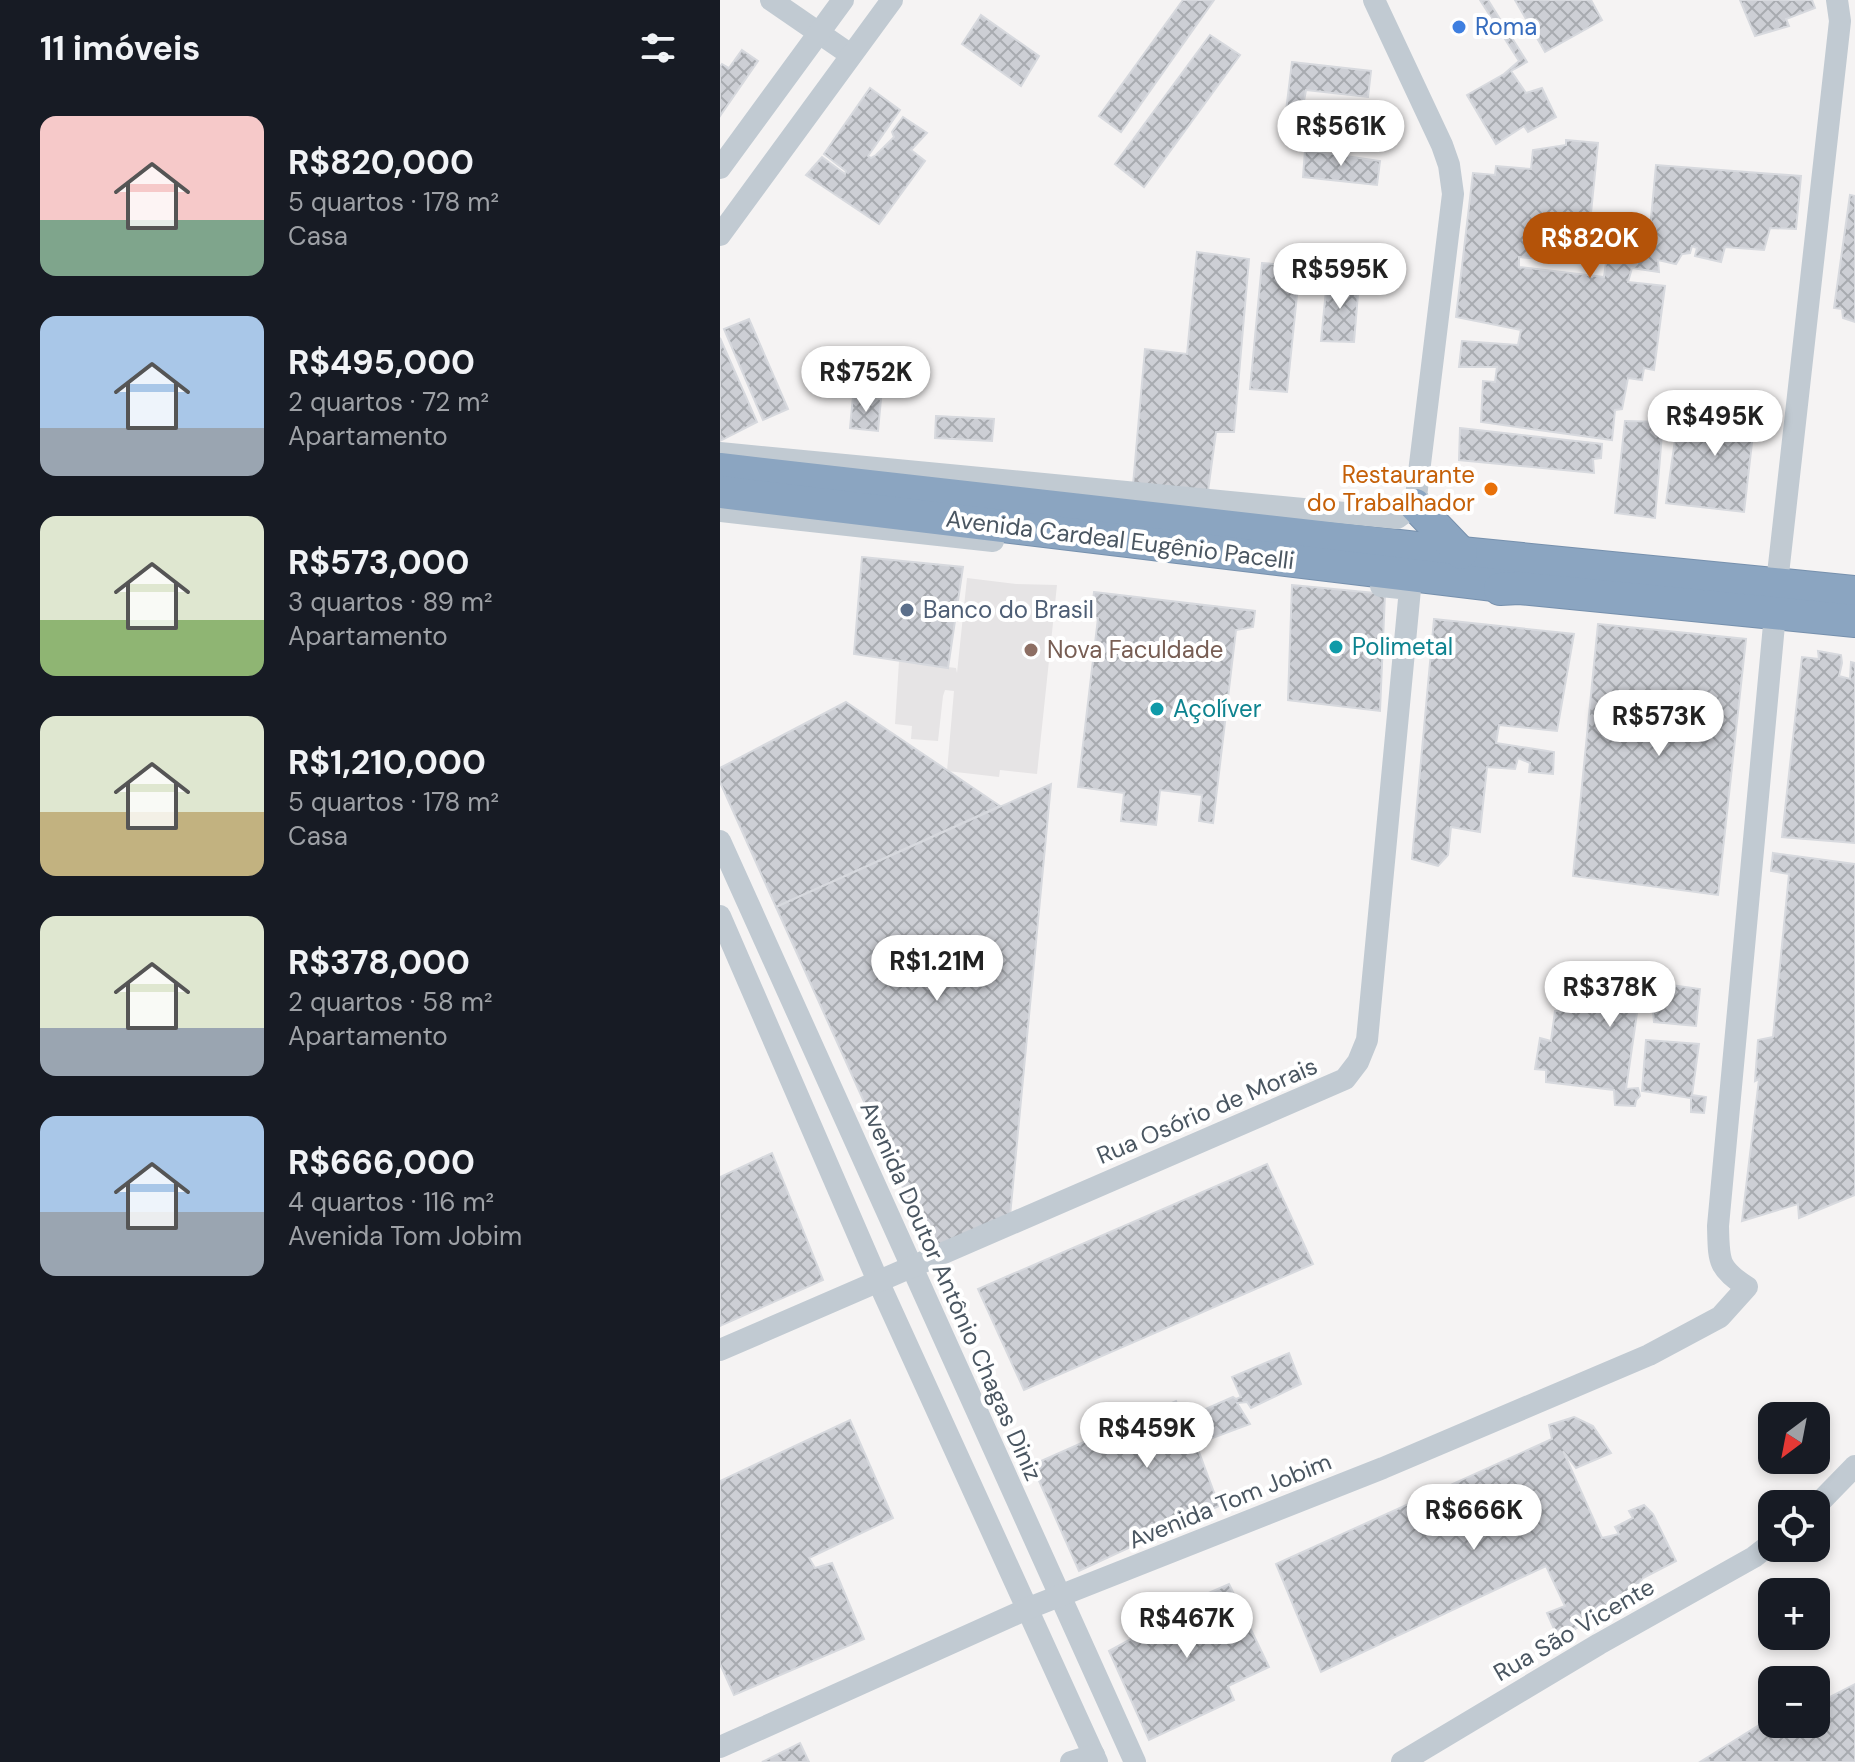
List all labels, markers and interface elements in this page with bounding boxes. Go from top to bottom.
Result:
place label: Roma [1475,11,1537,42]
marker: Roma [1450,18,1468,36]
text: 11 imóveis [40,26,200,71]
icon: filters [636,26,680,70]
pin: R$561K [1276,100,1406,168]
text: R$561K [1295,109,1387,143]
text: R$820,000 [288,140,474,185]
icon: home [104,148,200,244]
text: 5 quartos · 178 m² [288,185,499,219]
pin: R$820K [1525,212,1655,280]
text: Casa [288,219,348,253]
text: R$820K [1541,221,1639,255]
pin: R$595K [1275,243,1405,311]
text: R$595K [1291,252,1389,286]
text: R$495,000 [288,340,475,385]
pin: R$752K [801,346,931,414]
icon: home [104,348,200,444]
text: R$752K [819,355,913,389]
text: 2 quartos · 72 m² [288,385,489,419]
pin: R$495K [1650,390,1780,458]
text: R$495K [1666,399,1764,433]
text: Apartamento [288,419,448,453]
place label: Restaurante do Trabalhador [1307,459,1475,518]
marker: Restaurante do Trabalhador [1482,480,1500,498]
street label: Avenida Cardeal Eugênio Pacelli [944,503,1296,576]
text: R$573,000 [288,540,469,585]
icon: home [104,548,200,644]
text: 3 quartos · 89 m² [288,585,493,619]
place label: Banco do Brasil [923,594,1094,625]
marker: Banco do Brasil [898,601,916,619]
text: Apartamento [288,619,448,653]
place label: Polimetal [1352,631,1453,662]
place label: Nova Faculdade [1047,634,1223,665]
marker: Polimetal [1327,638,1345,656]
marker: Nova Faculdade [1022,641,1040,659]
pin: R$573K [1594,690,1724,758]
place label: Açolíver [1173,693,1262,724]
text: R$573K [1612,699,1706,733]
marker: Açolíver [1148,700,1166,718]
text: R$1,210,000 [288,740,486,785]
icon: home [104,748,200,844]
text: 5 quartos · 178 m² [288,785,499,819]
text: Casa [288,819,348,853]
pin: R$1.21M [863,935,1011,1003]
text: R$378,000 [288,940,470,985]
text: R$1.21M [889,944,985,978]
icon: home [104,948,200,1044]
pin: R$378K [1545,961,1675,1029]
text: R$378K [1563,970,1657,1004]
text: 2 quartos · 58 m² [288,985,492,1019]
text: Apartamento [288,1019,448,1053]
street label: Rua Osório de Morais [1092,1050,1322,1171]
street label: Avenida Doutor Antônio Chagas Diniz [853,1096,1049,1485]
text: R$666,000 [288,1140,475,1185]
icon: home [104,1148,200,1244]
text: 4 quartos · 116 m² [288,1185,494,1219]
text: Avenida Tom Jobim [288,1219,522,1253]
pin: R$459K [1082,1402,1212,1470]
north arrow [1758,1402,1830,1474]
map controls [1758,1402,1830,1738]
text: R$459K [1098,1411,1196,1445]
street label: Avenida Tom Jobim [1124,1446,1336,1555]
pin: R$666K [1409,1484,1539,1552]
button: locate [1758,1490,1830,1562]
text: R$666K [1425,1493,1523,1527]
street label: Rua São Vicente [1488,1571,1660,1688]
button: + [1758,1578,1830,1650]
pin: R$467K [1122,1592,1252,1660]
text: R$467K [1139,1601,1235,1635]
button: − [1758,1666,1830,1738]

